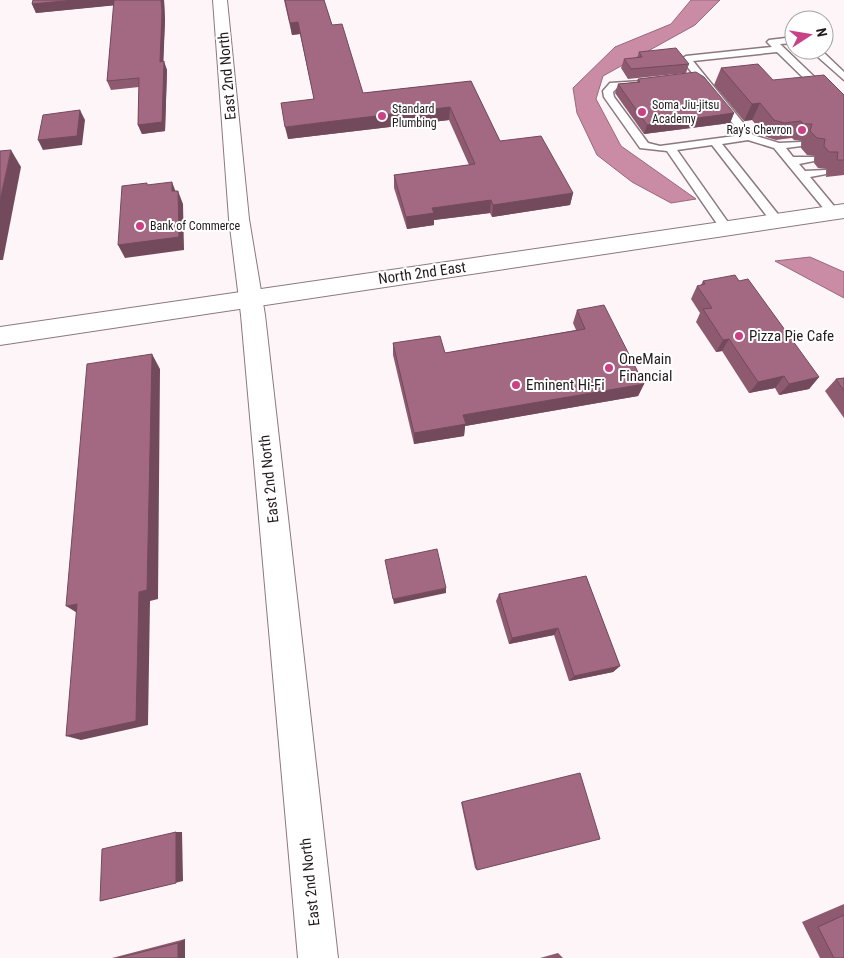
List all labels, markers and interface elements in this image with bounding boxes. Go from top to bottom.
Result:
north arrow [784,10,834,60]
text: N [813,26,830,38]
street label: East 2nd North [214,31,240,121]
place label: Soma Jiu-jitsu Academy [652,98,720,126]
place label: Standard Plumbing [392,102,437,130]
marker: Soma Jiu-jitsu Academy [636,106,648,118]
marker: Standard Plumbing [376,110,388,122]
place label: Ray's Chevron [726,123,792,137]
marker: Ray's Chevron [796,124,808,136]
place label: Bank of Commerce [150,219,240,233]
marker: Bank of Commerce [134,220,146,232]
street label: North 2nd East [377,258,467,288]
place label: Pizza Pie Cafe [749,327,834,345]
marker: Pizza Pie Cafe [733,330,745,342]
place label: OneMain Financial [619,350,672,385]
marker: OneMain Financial [603,362,615,374]
place label: Eminent Hi-Fi [526,376,605,394]
marker: Eminent Hi-Fi [510,379,522,391]
street label: East 2nd North [255,434,283,524]
street label: East 2nd North [296,837,324,927]

